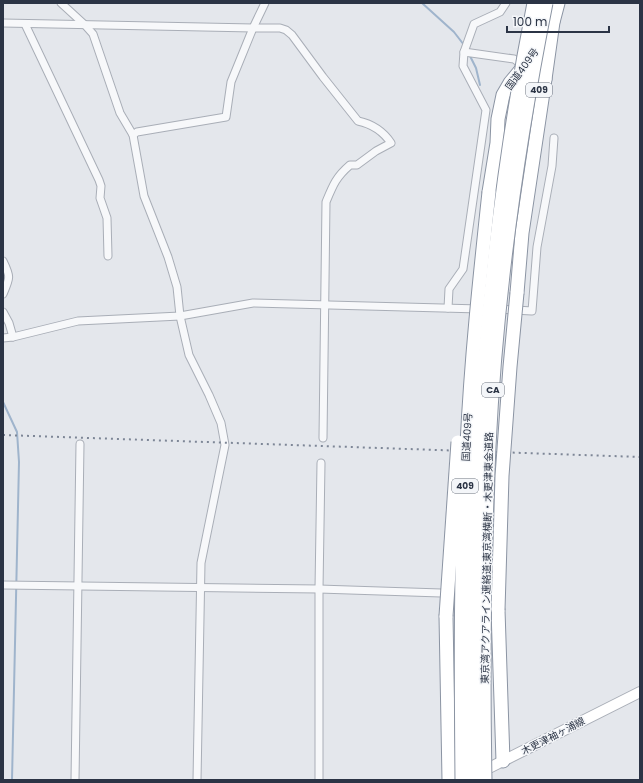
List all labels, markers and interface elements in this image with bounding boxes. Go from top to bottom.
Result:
scale bar [507,8,609,34]
text: 100 m [513,13,547,30]
street label: 国道409号 [503,46,541,92]
road number: 409 [526,83,552,97]
road number: CA [482,383,504,397]
street label: 国道409号 [458,412,476,462]
street label: 東京湾アクアライン連絡道;東京湾横断・木更津東金道路 [477,432,497,684]
road number: 409 [452,479,478,493]
street label: 木更津袖ヶ浦線 [518,713,588,759]

